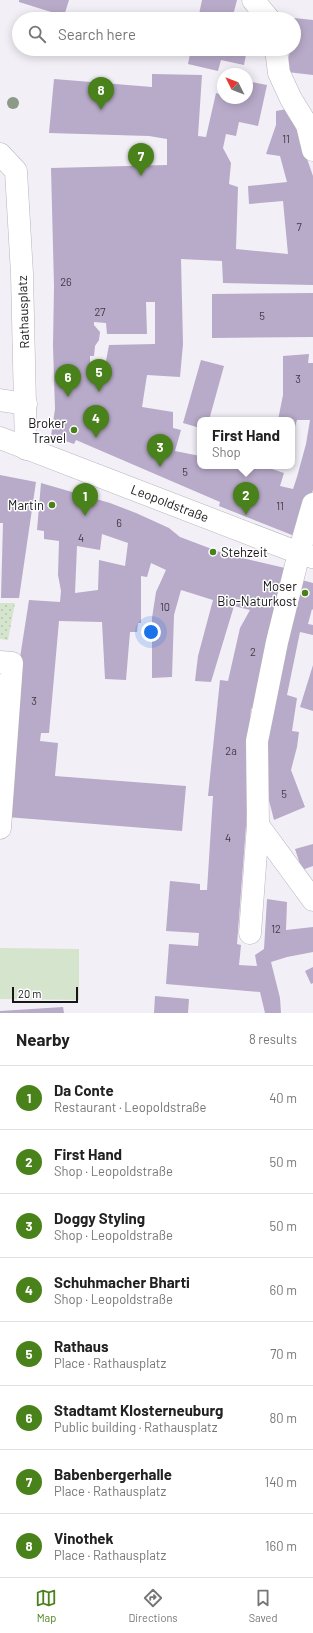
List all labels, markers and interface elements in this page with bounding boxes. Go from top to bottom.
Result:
search box [12,12,301,56]
icon: search [26,23,48,45]
text: Search here [58,25,136,43]
north arrow [217,68,253,104]
pin: 8 [88,77,114,110]
house number: 11 [282,132,290,145]
pin: 7 [128,143,154,176]
house number: 7 [296,220,302,233]
street label: Rathausplatz [14,275,32,349]
house number: 26 [60,275,72,288]
house number: 27 [94,305,106,318]
house number: 5 [259,309,265,322]
pin: 5 [86,359,112,392]
pin: 6 [55,364,81,397]
house number: 3 [295,372,301,385]
pin: 4 [83,405,109,438]
place label: Broker Travel [28,415,66,446]
popup [197,417,295,469]
marker: Broker Travel [69,425,79,435]
text: First Hand [212,426,280,444]
pin: 3 [147,434,173,467]
text: Shop [212,444,241,460]
house number: 5 [182,465,188,478]
street label: Leopoldstraße [129,481,211,525]
pin: 2 [233,482,259,515]
pin: 1 [72,483,98,516]
place label: Martin [8,497,44,513]
house number: 11 [276,499,284,512]
marker: Martin [47,500,57,510]
house number: 6 [116,516,122,529]
house number: 4 [78,531,84,544]
place label: Stehzeit [221,544,268,560]
marker: Stehzeit [208,547,218,557]
place label: Moser Bio-Naturkost [217,578,297,609]
marker: Moser Bio-Naturkost [300,588,310,598]
house number: 10 [160,600,170,613]
your location [141,622,161,642]
house number: 2 [250,645,256,658]
house number: 3 [31,694,37,707]
house number: 2a [225,744,237,757]
house number: 5 [281,787,287,800]
house number: 4 [225,831,231,844]
house number: 12 [271,922,281,935]
scale bar [12,985,78,1004]
text: 20 m [18,987,41,1000]
text: Nearby [16,1029,70,1049]
text: 8 results [249,1031,297,1047]
text: Da Conte [54,1081,114,1099]
text: 1 [27,1090,31,1106]
text: 40 m [269,1090,297,1106]
text: Restaurant · Leopoldstraße [54,1099,206,1115]
text: First Hand [54,1145,122,1163]
text: 2 [25,1154,33,1170]
text: 50 m [270,1154,297,1170]
text: Shop · Leopoldstraße [54,1163,173,1179]
text: Doggy Styling [54,1209,145,1227]
text: 3 [25,1218,33,1234]
text: 50 m [270,1218,297,1234]
text: Shop · Leopoldstraße [54,1227,173,1243]
text: Schuhmacher Bharti [54,1273,190,1291]
text: 4 [25,1282,33,1298]
text: 60 m [270,1282,297,1298]
text: Shop · Leopoldstraße [54,1291,173,1307]
text: Rathaus [54,1337,109,1355]
text: 5 [25,1346,33,1362]
text: 70 m [270,1346,297,1362]
text: Place · Rathausplatz [54,1355,166,1371]
text: Stadtamt Klosterneuburg [54,1401,223,1419]
text: 6 [26,1410,32,1426]
text: 80 m [270,1410,297,1426]
text: Public building · Rathausplatz [54,1419,218,1435]
text: Babenbergerhalle [54,1465,172,1483]
text: 7 [26,1474,32,1490]
text: 140 m [265,1474,297,1490]
text: Place · Rathausplatz [54,1483,166,1499]
text: Vinothek [54,1529,114,1547]
text: 8 [25,1538,33,1554]
text: 160 m [265,1538,297,1554]
text: Place · Rathausplatz [54,1547,166,1563]
tab: Map [35,1587,57,1624]
tab: Directions [128,1587,178,1624]
tab: Saved [249,1587,278,1624]

